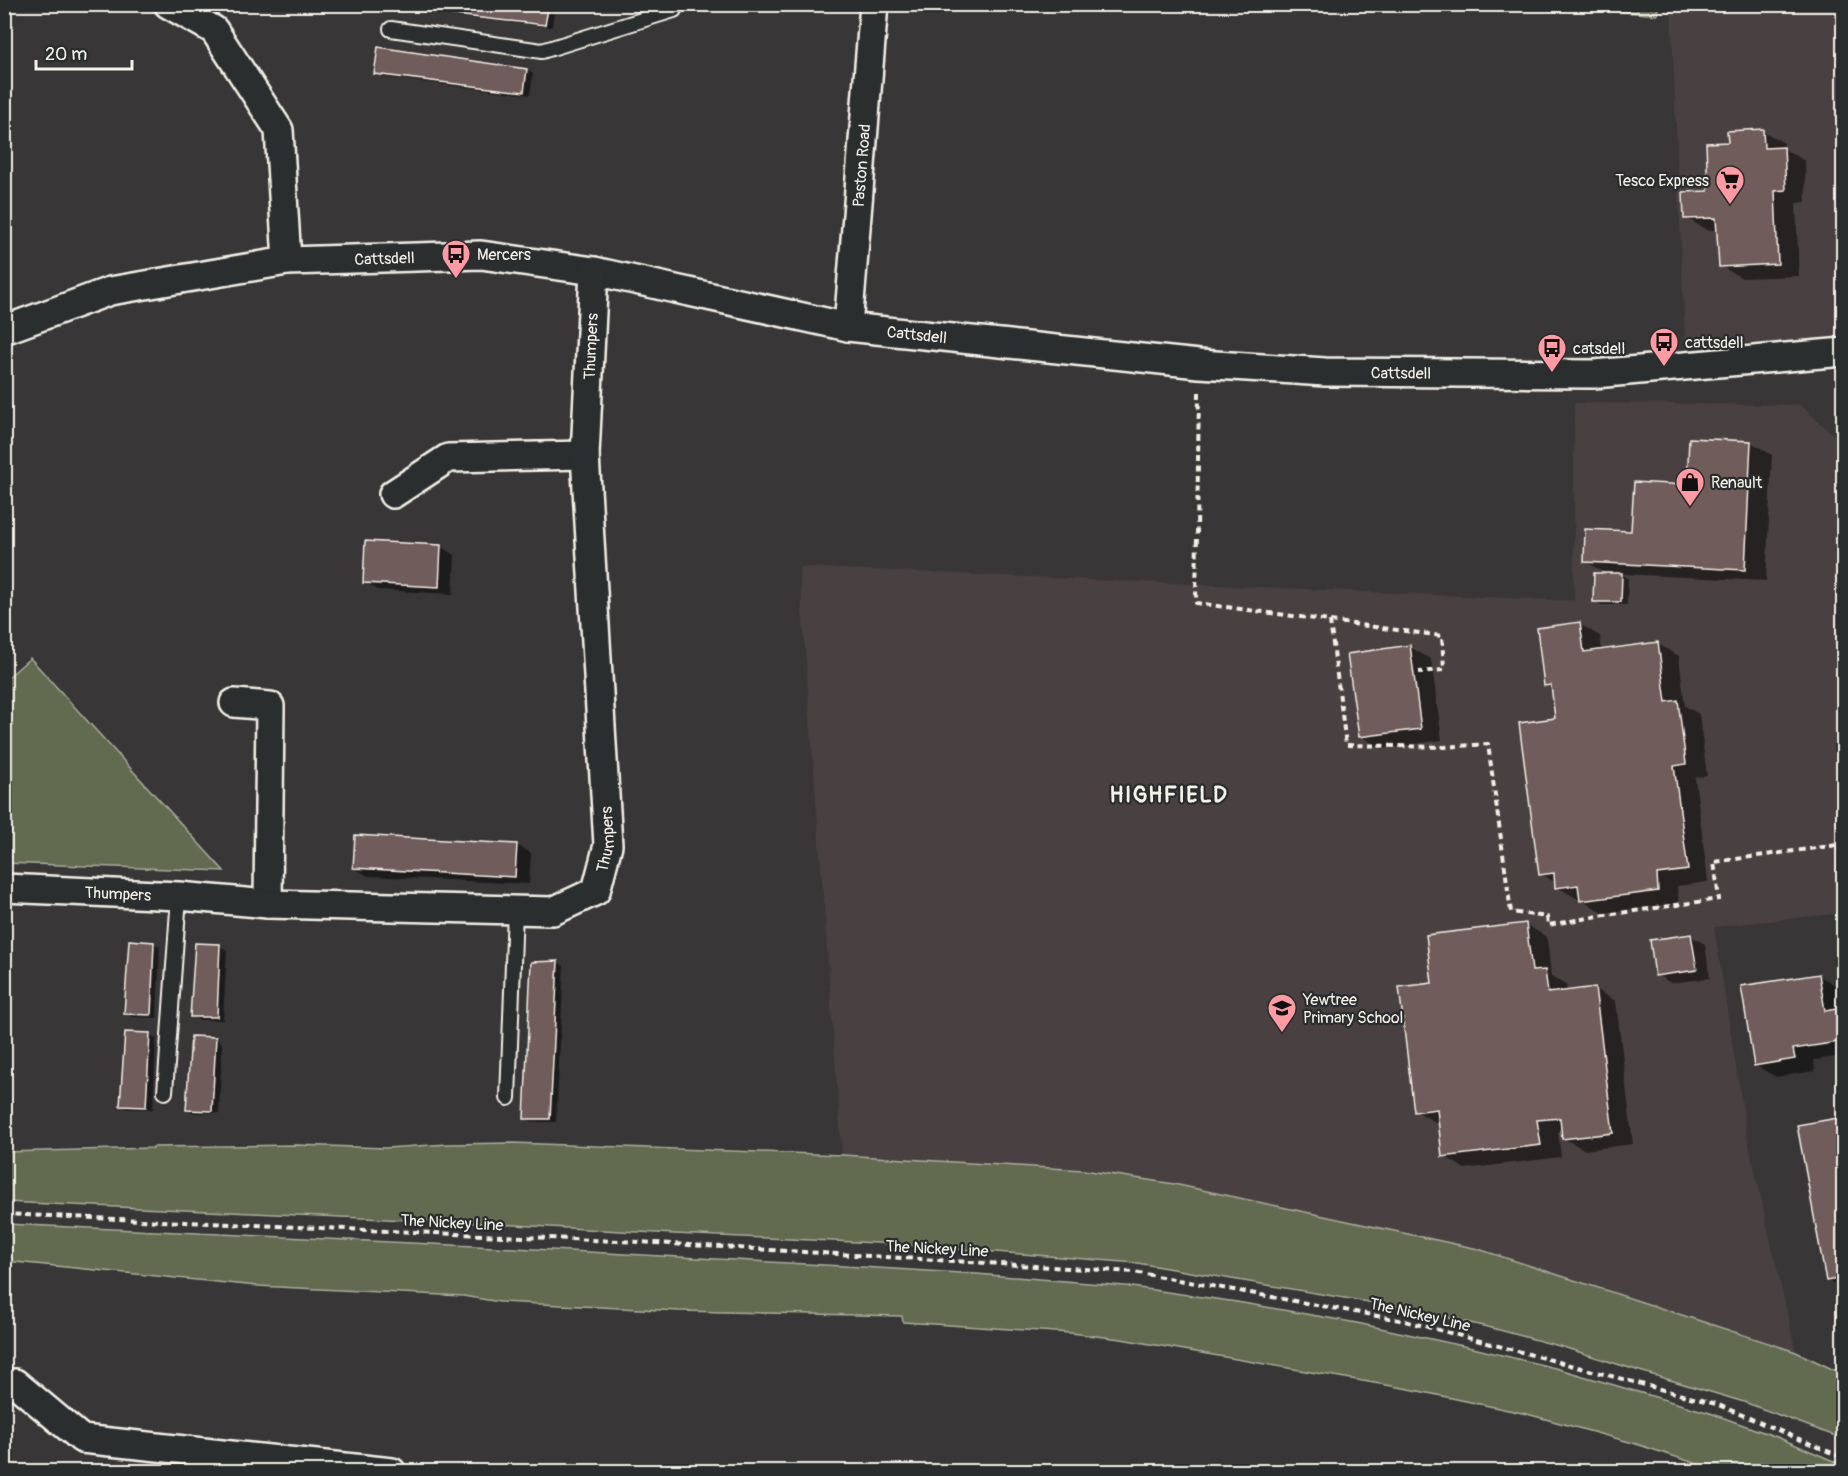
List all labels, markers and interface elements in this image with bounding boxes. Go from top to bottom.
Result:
scale bar [36,33,132,71]
text: 20 m [45,43,87,66]
street label: Paston Road [849,123,875,208]
supermarket icon: Tesco Express [1714,164,1746,206]
place label: Tesco Express [1615,171,1709,191]
bus stop icon: Mercers [440,238,472,280]
place label: Mercers [477,245,531,265]
street label: Cattsdell [354,248,415,270]
street label: Thumpers [580,313,603,380]
street label: Cattsdell [886,322,948,348]
bus stop icon: cattsdell [1648,326,1680,368]
bus stop icon: catsdell [1536,332,1568,374]
place label: cattsdell [1685,333,1744,353]
place label: catsdell [1573,339,1625,359]
street label: Cattsdell [1371,363,1431,384]
shop icon: Renault [1674,466,1706,508]
place label: Renault [1711,473,1763,493]
district label: HIGHFIELD [1110,781,1228,809]
street label: Thumpers [592,806,619,875]
street label: Thumpers [84,883,152,906]
place label: Yewtree Primary School [1302,990,1403,1028]
school or university icon: Yewtree Primary School [1266,992,1298,1034]
street label: The Nickey Line [400,1210,504,1236]
street label: The Nickey Line [885,1236,989,1262]
street label: The Nickey Line [1367,1294,1472,1336]

